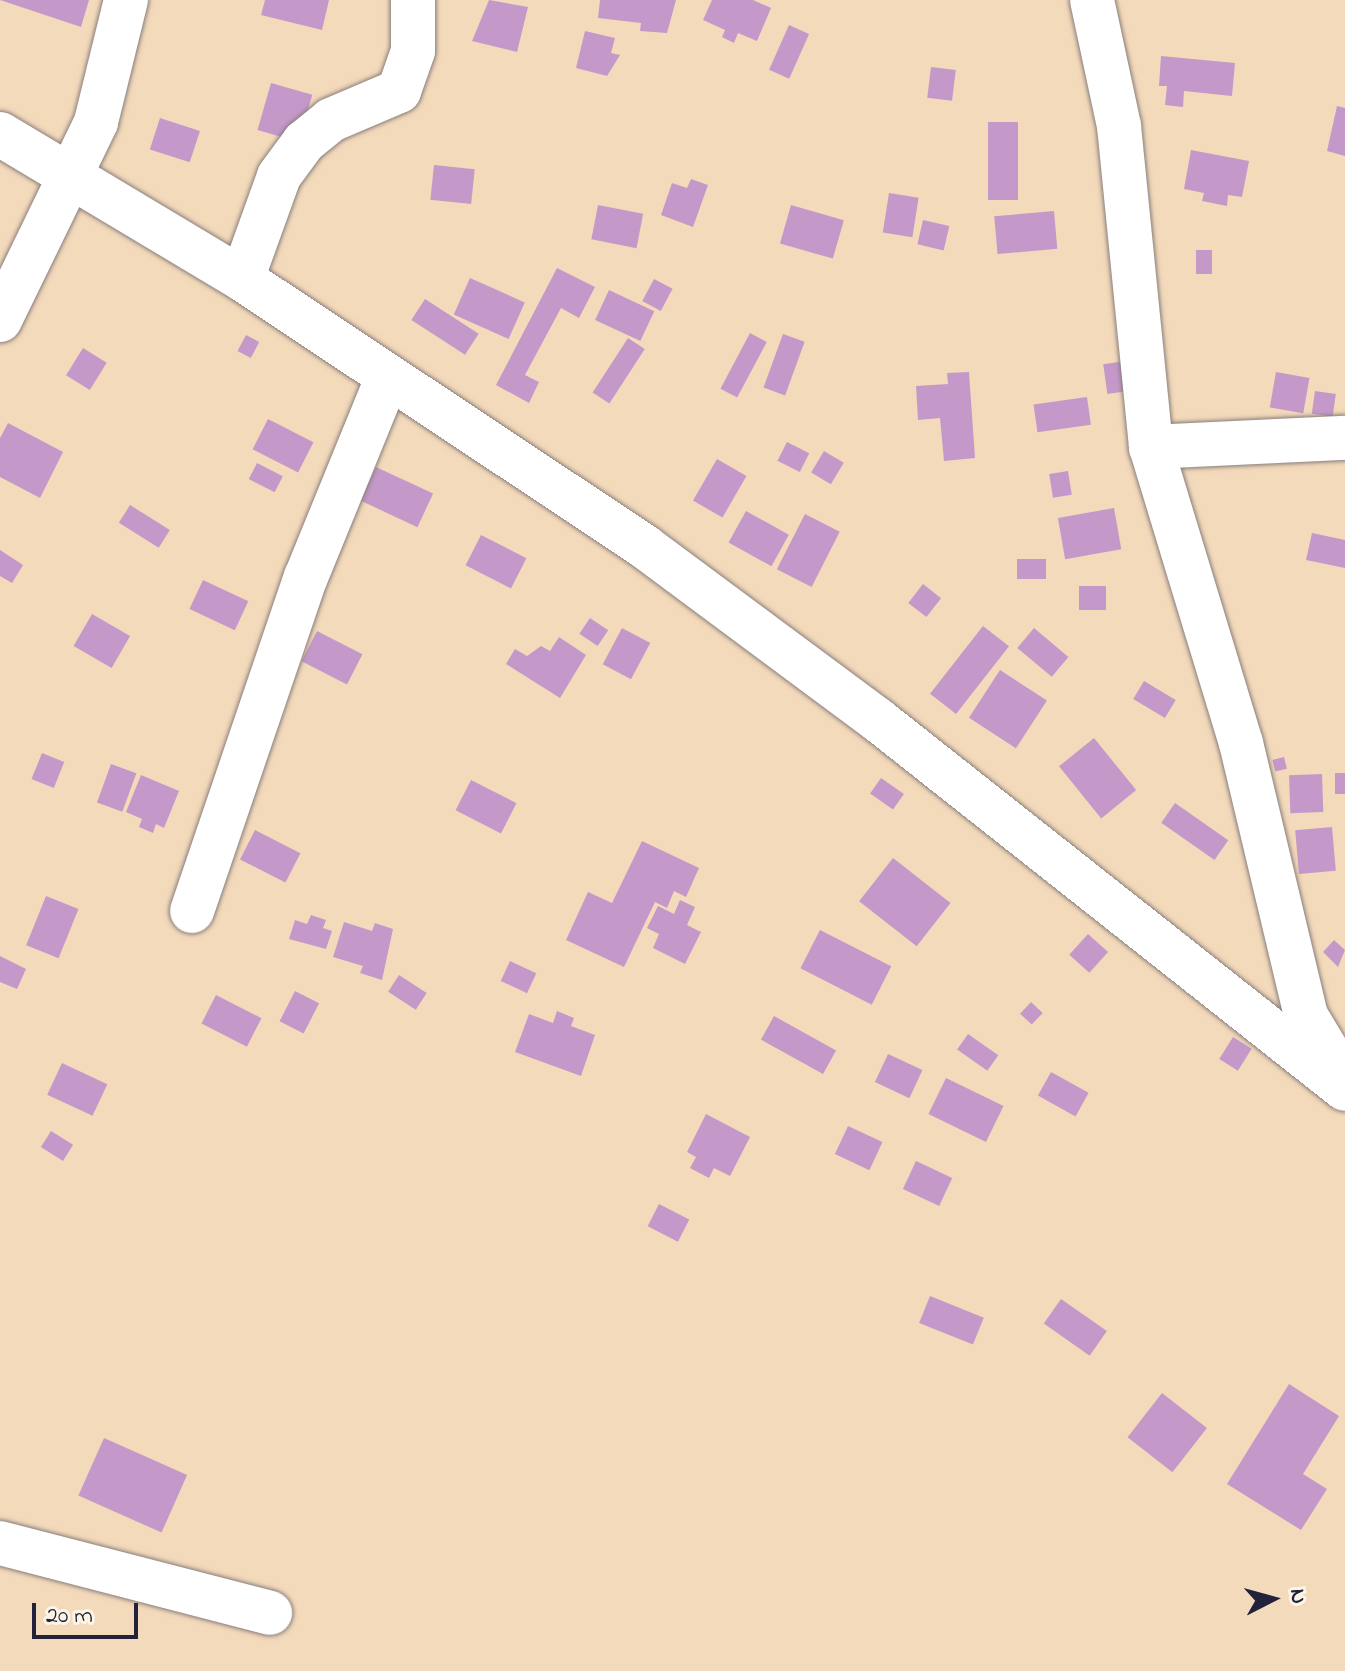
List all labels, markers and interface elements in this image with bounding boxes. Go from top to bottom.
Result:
north arrow [1233,1559,1313,1639]
scale bar [36,1587,142,1637]
text: N [1280,1587,1314,1606]
text: 20 m [46,1599,93,1634]

